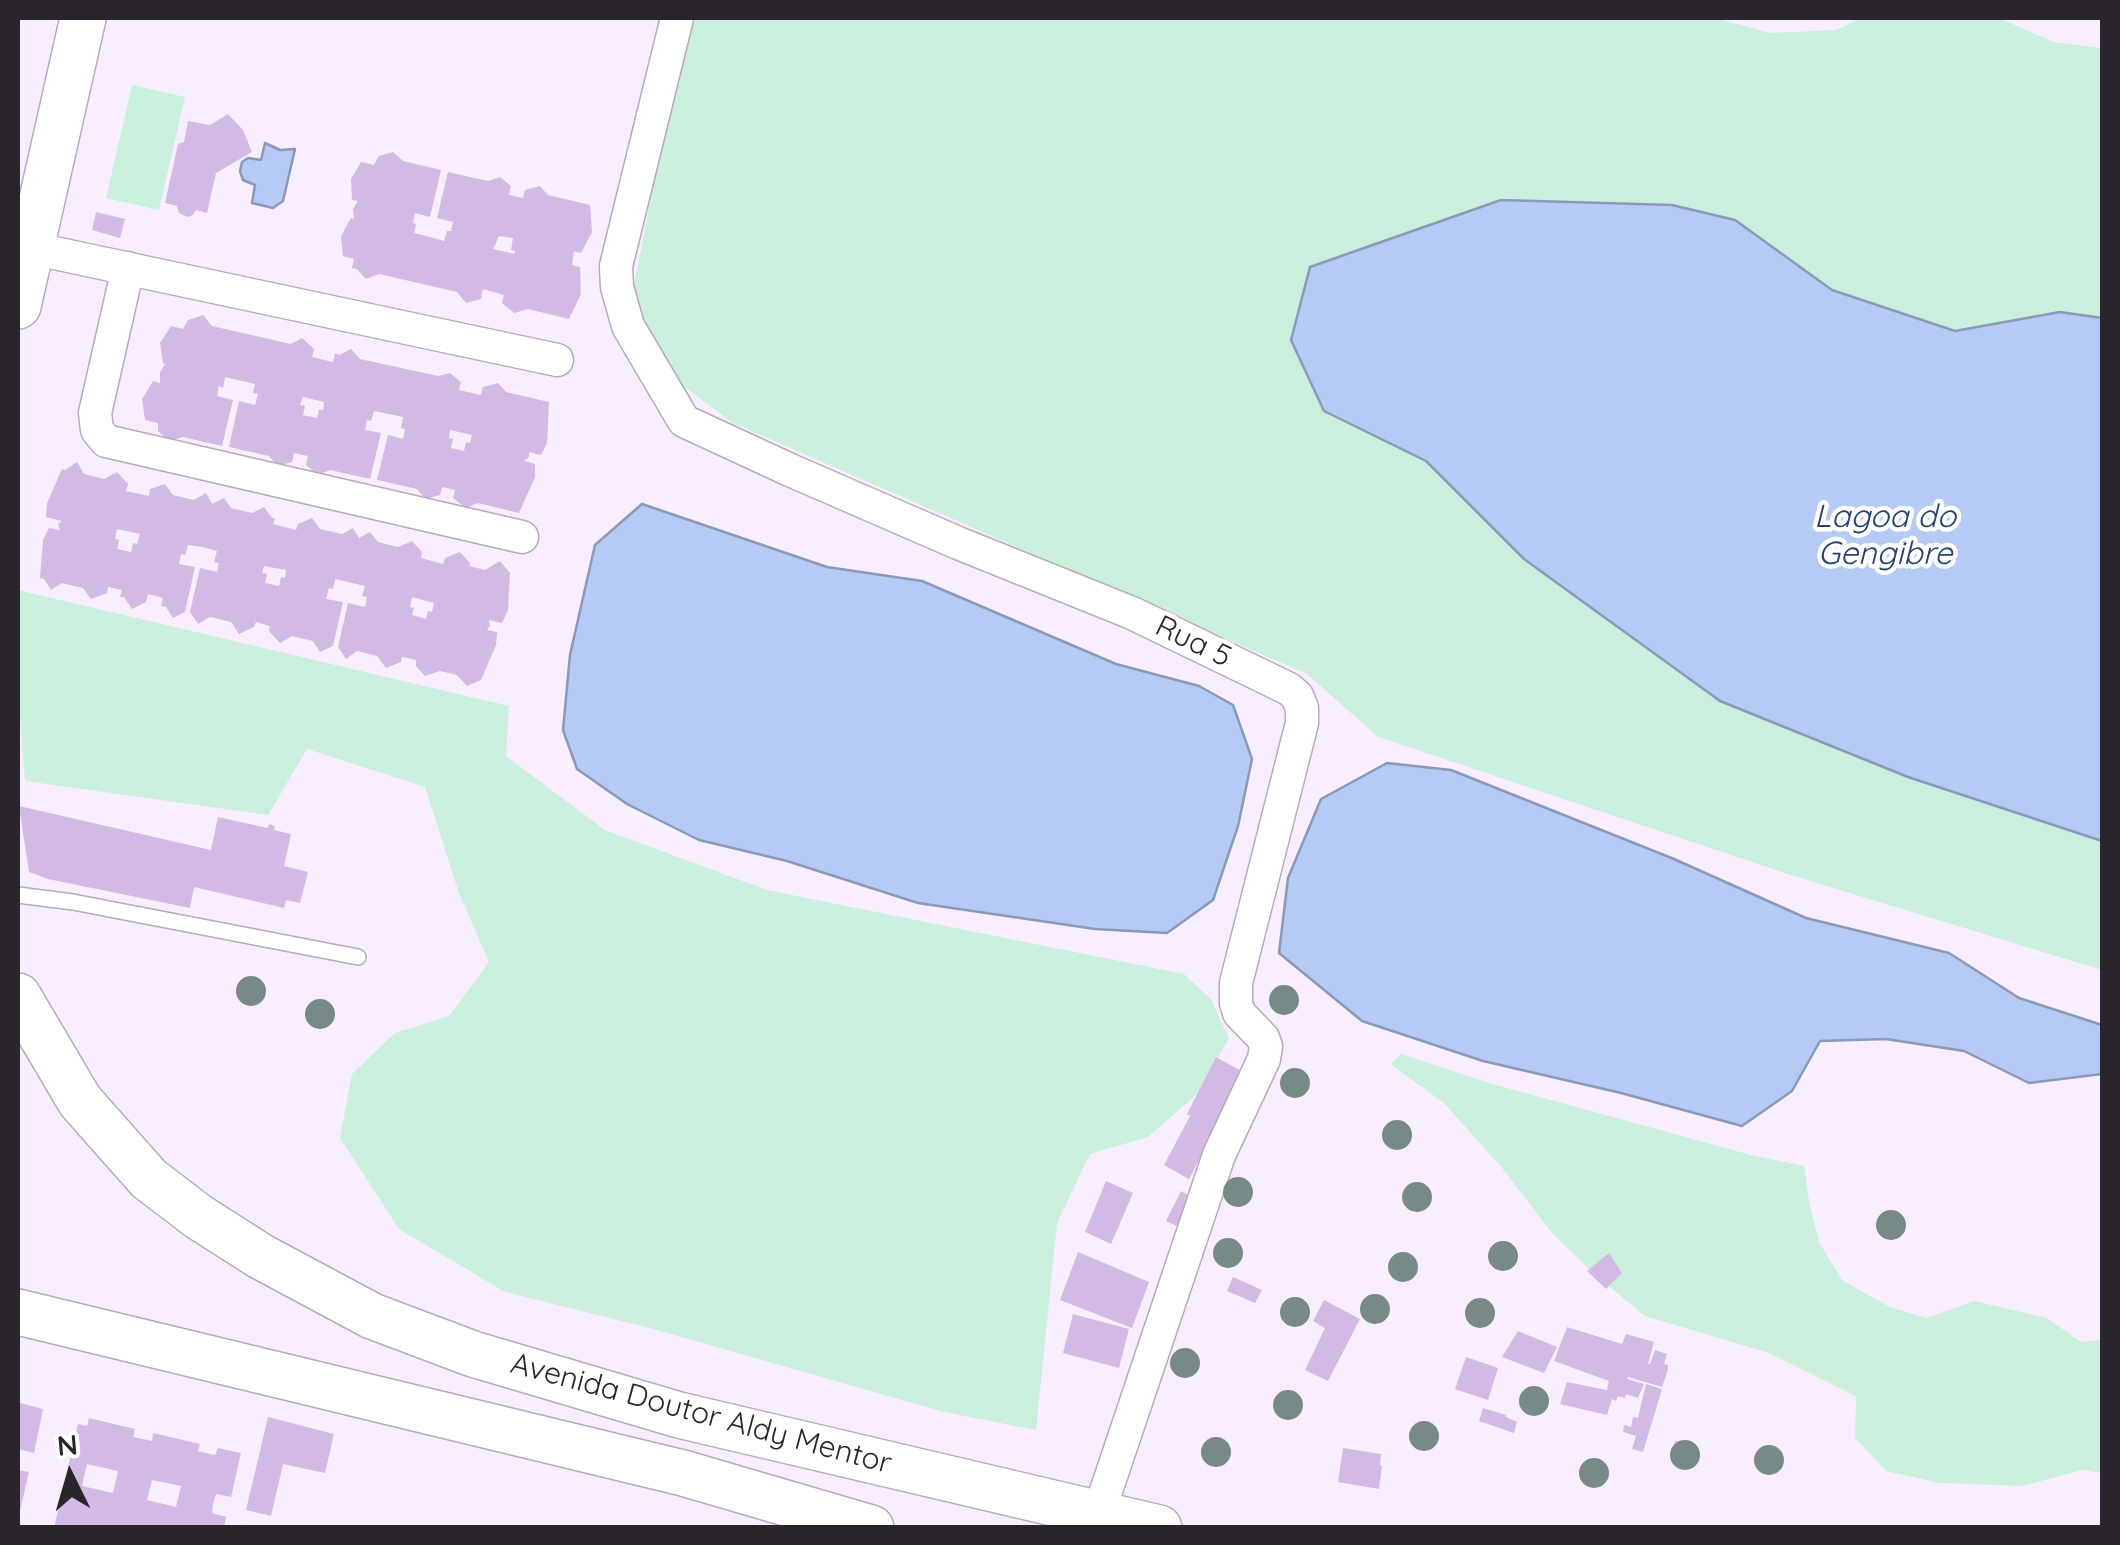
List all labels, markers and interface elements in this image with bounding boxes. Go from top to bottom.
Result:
water label: Lagoa do Gengibre [1814,498,1956,573]
street label: Rua 5 [1149,608,1237,676]
street label: Avenida Doutor Aldy Mentor [507,1346,895,1482]
north arrow [20,1425,120,1525]
text: N [56,1426,79,1463]

